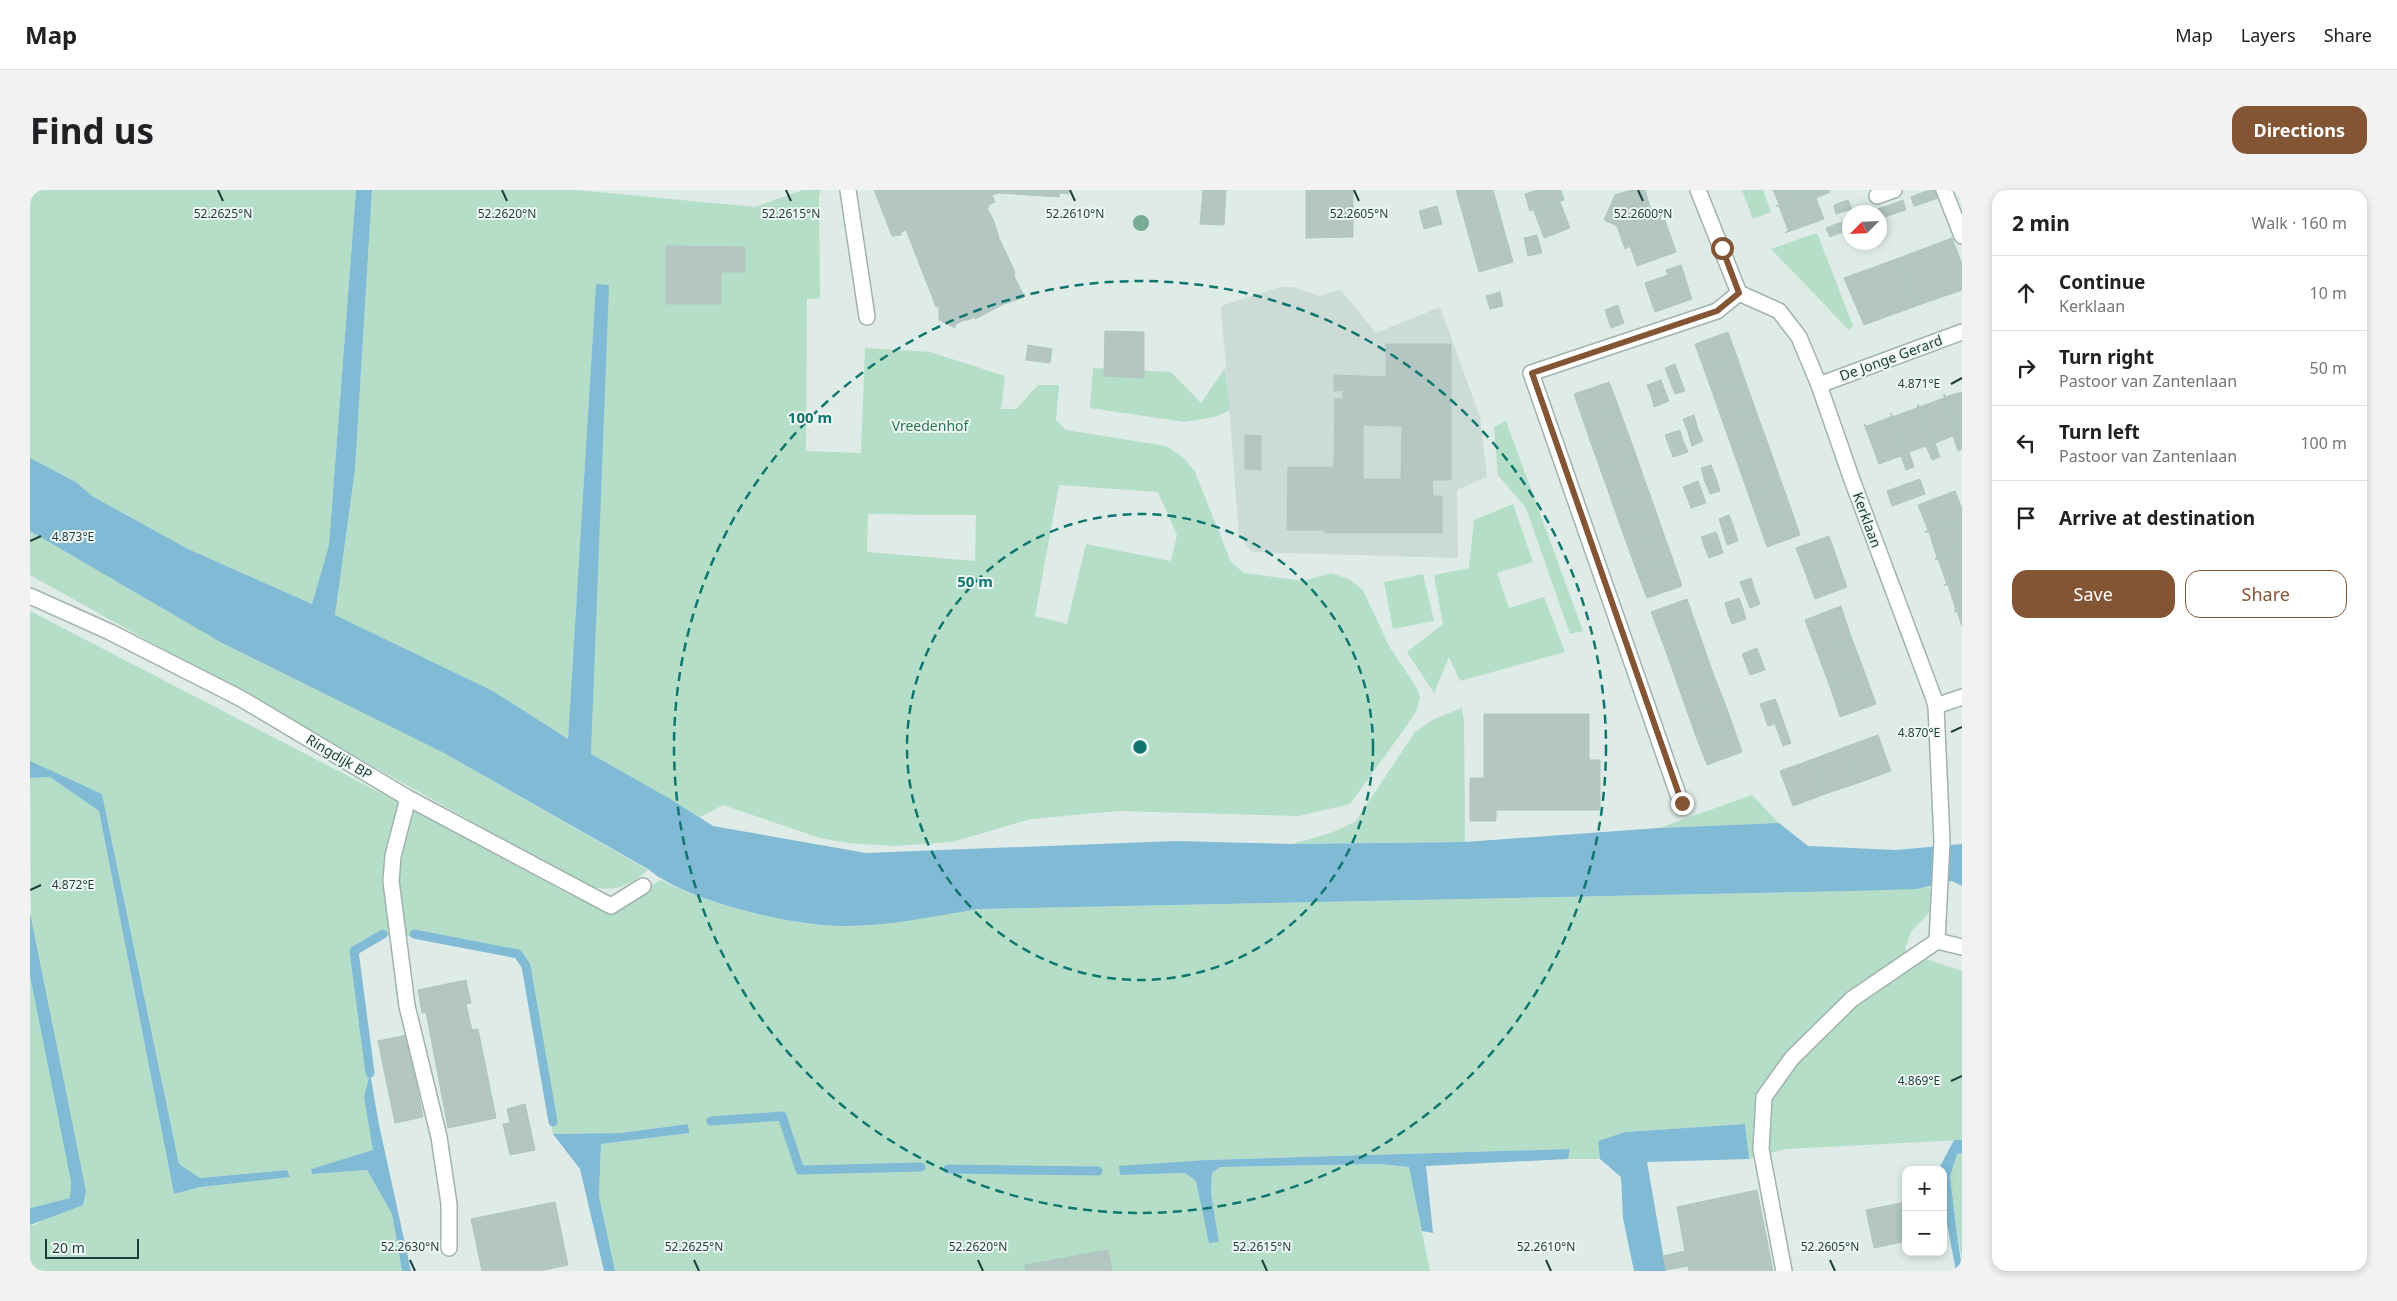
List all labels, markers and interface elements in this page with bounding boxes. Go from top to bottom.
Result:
text: Map [25,18,77,51]
text: Map [2175,23,2213,47]
text: Layers [2241,23,2296,47]
text: Share [2324,23,2372,47]
button: Directions [2232,106,2367,154]
text: Find us [30,107,154,154]
text: 52.2625°N [194,205,252,222]
text: 52.2620°N [478,205,536,222]
text: 52.2615°N [762,205,820,222]
text: 52.2610°N [1046,205,1104,222]
text: 52.2605°N [1330,205,1388,222]
text: 52.2600°N [1614,205,1672,222]
north arrow [1842,205,1887,250]
text: 2 min [2012,209,2070,237]
text: Walk · 160 m [2252,212,2347,234]
route start [1711,237,1734,260]
text: Continue [2059,269,2145,295]
icon: ahead [2012,279,2040,307]
text: 10 m [2310,282,2347,304]
text: Kerklaan [2059,295,2125,317]
street label: De Jonge Gerard [1837,330,1945,385]
text: Turn right [2059,344,2154,370]
icon: right [2012,354,2040,382]
text: 50 m [2310,357,2347,379]
text: Pastoor van Zantenlaan [2059,370,2237,392]
text: 4.871°E [1898,375,1940,392]
text: 100 m [788,407,832,427]
park label: Vreedenhof [892,416,970,435]
text: Turn left [2059,419,2140,445]
icon: left [2012,429,2040,457]
text: 100 m [2300,432,2347,454]
text: Pastoor van Zantenlaan [2059,445,2237,467]
street label: Kerklaan [1849,489,1886,550]
icon: arrive [2012,504,2040,532]
text: Arrive at destination [2059,505,2255,531]
text: 4.873°E [52,528,94,545]
button: Save [2012,570,2175,618]
button: Share [2185,570,2347,618]
text: 50 m [957,571,993,591]
text: 4.870°E [1898,724,1940,741]
street label: Ringdijk BP [303,729,376,784]
centre of rings [1131,738,1149,756]
route end [1671,792,1694,815]
text: 4.872°E [52,876,94,893]
text: 4.869°E [1898,1072,1940,1089]
map controls [1902,1166,1947,1256]
button: + [1902,1166,1947,1211]
button: − [1902,1211,1947,1256]
scale bar [45,1236,139,1259]
text: 20 m [52,1238,85,1257]
text: 52.2630°N [381,1238,439,1255]
text: 52.2625°N [665,1238,723,1255]
text: 52.2620°N [949,1238,1007,1255]
text: 52.2615°N [1233,1238,1291,1255]
text: 52.2610°N [1517,1238,1575,1255]
text: 52.2605°N [1801,1238,1859,1255]

